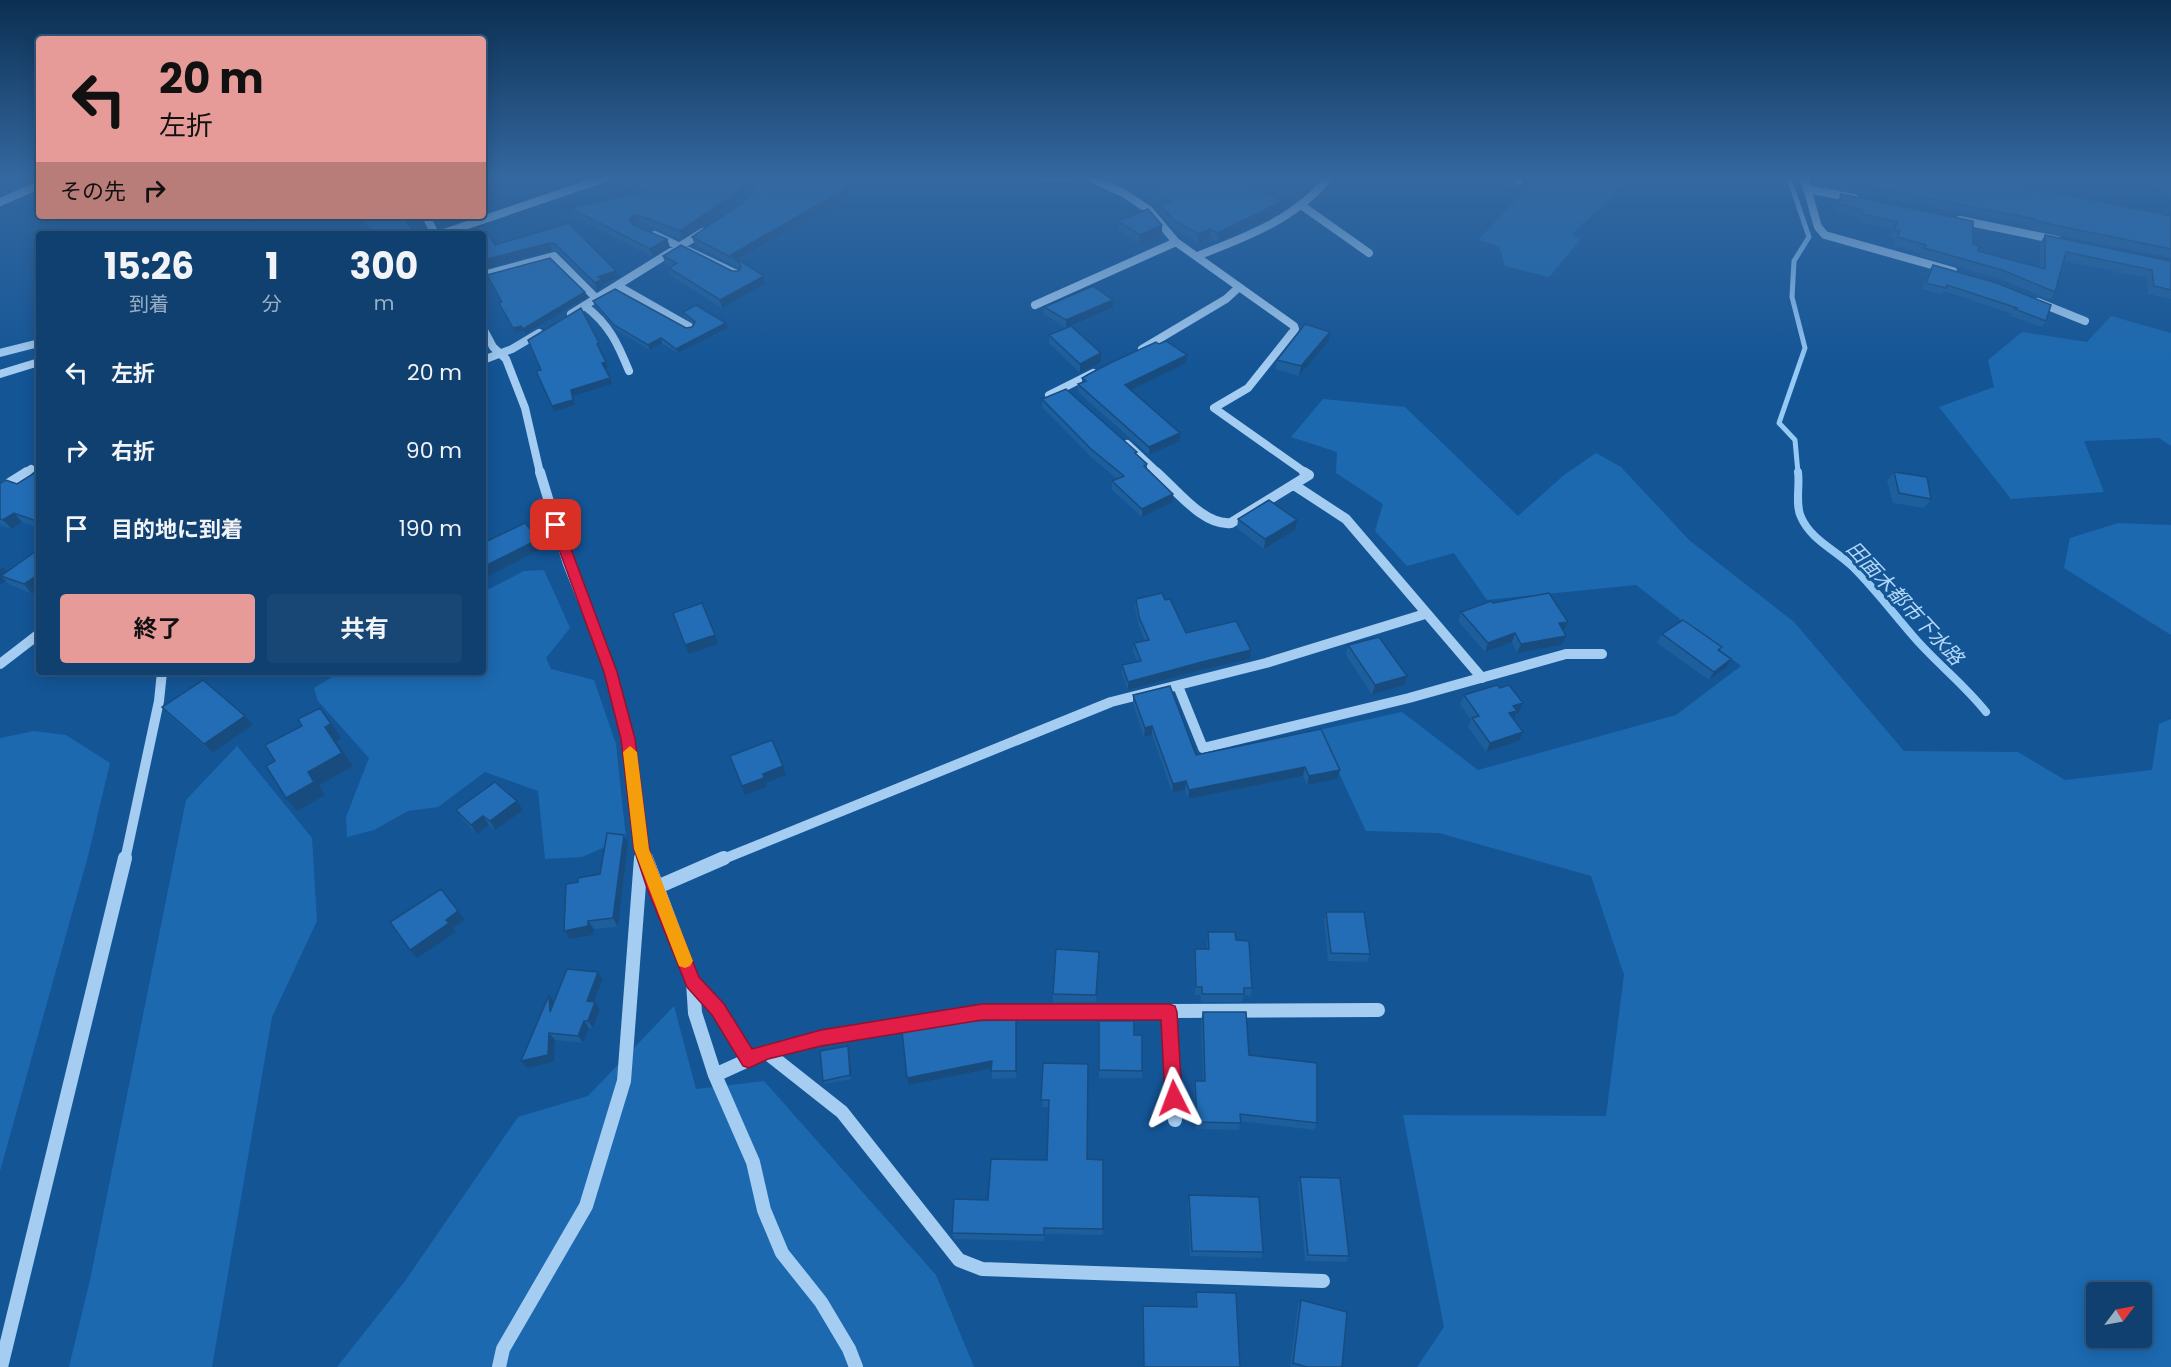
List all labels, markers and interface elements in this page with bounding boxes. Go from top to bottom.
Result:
text: 20 m [159,49,264,108]
icon: left [60,60,138,138]
text: 左折 [159,107,213,144]
icon: right [138,174,171,207]
text: その先 [60,176,126,207]
text: 15:26 [104,241,194,292]
text: 1 [265,241,279,292]
text: 300 [350,241,418,292]
text: m [374,289,394,317]
text: 到着 [129,290,169,318]
text: 分 [262,290,282,318]
icon: left [60,356,93,389]
text: 20 m [407,357,462,388]
text: 左折 [111,358,155,389]
icon: right [60,434,93,467]
text: 90 m [406,435,462,466]
text: 右折 [111,436,155,467]
pin [530,499,581,550]
icon: arrive [539,508,572,541]
icon: arrive [60,512,93,545]
text: 190 m [399,513,462,544]
text: 目的地に到着 [111,514,243,545]
water label: 田面木都市下水路 [1840,535,1971,673]
button: 終了 [60,594,255,663]
button: 共有 [267,594,462,663]
position arrow [1142,1066,1206,1130]
north arrow [2086,1282,2152,1348]
map controls [2086,1282,2152,1348]

